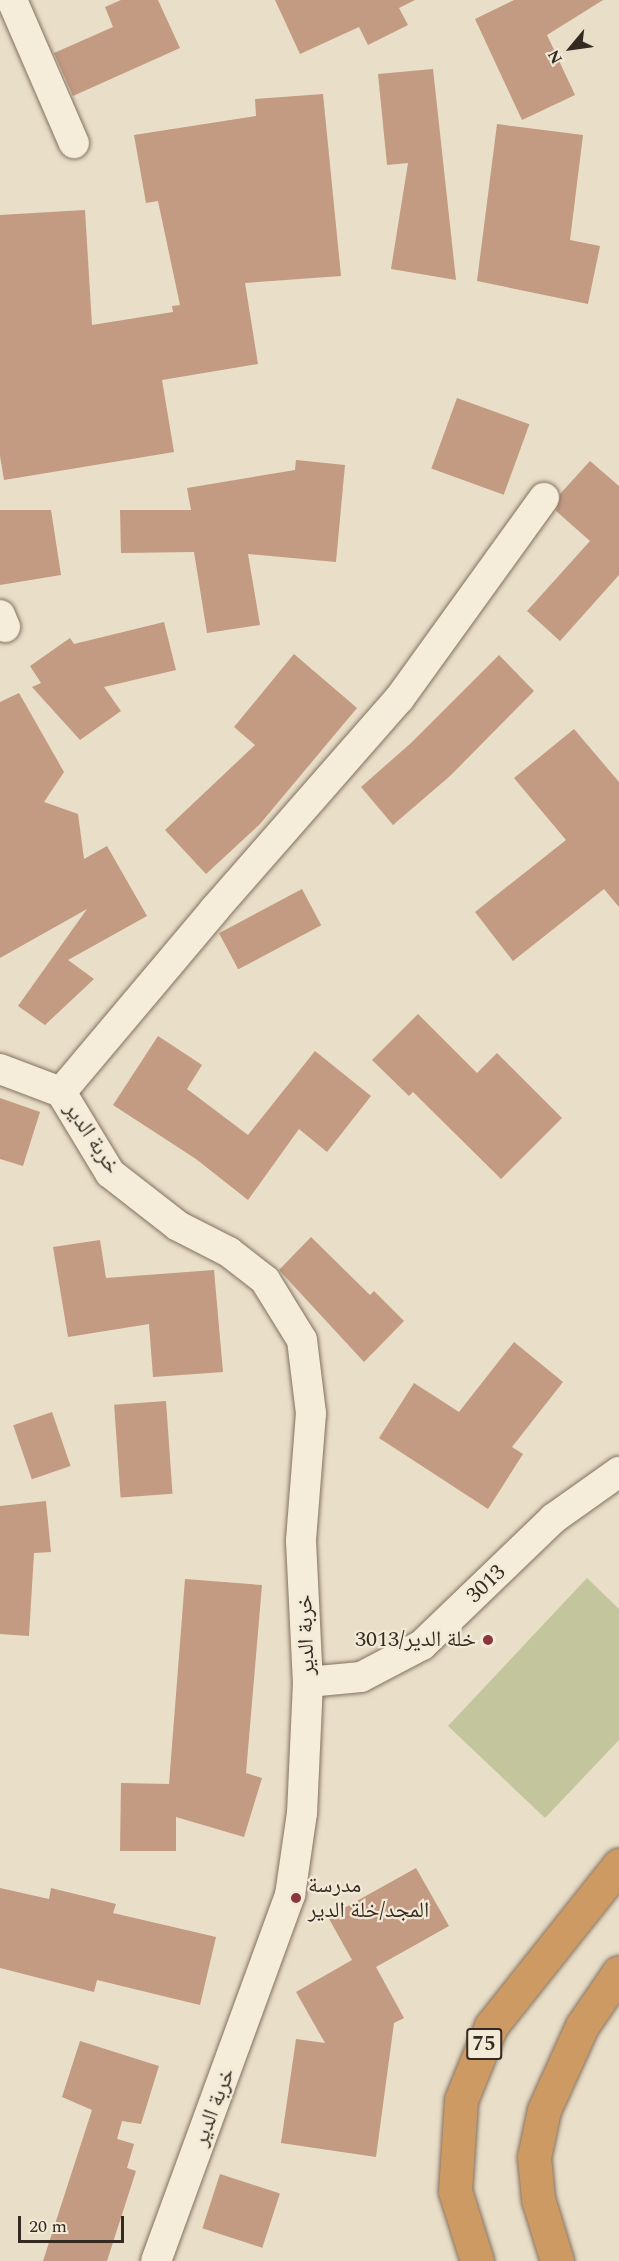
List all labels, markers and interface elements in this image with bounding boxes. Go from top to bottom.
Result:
north arrow [541,18,601,78]
text: N [542,45,569,68]
street label: خربة الدير [58,1097,126,1179]
street label: 3013 [461,1559,511,1609]
street label: خربة الدير [291,1594,321,1676]
place label: 3013/خلة الدير [355,1627,476,1653]
marker: 3013/خلة الدير [481,1633,495,1647]
place label: مدرسة المجد/خلة الدير [308,1872,429,1924]
marker: مدرسة المجد/خلة الدير [289,1891,303,1905]
road number: 75 [466,2026,502,2062]
street label: خربة الدير [187,2064,241,2150]
scale bar [21,2204,128,2242]
text: 20 m [29,2213,67,2240]

